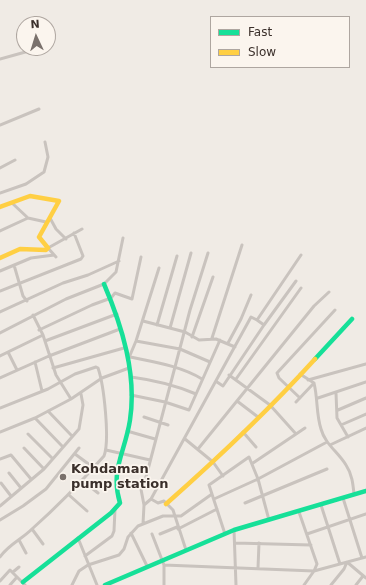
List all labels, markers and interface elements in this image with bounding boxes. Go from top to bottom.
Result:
north arrow [16,16,56,56]
legend [210,16,350,68]
text: N [30,18,40,31]
text: Fast [248,25,272,39]
text: Slow [248,45,276,59]
place label: Kohdaman pump station [71,462,169,493]
marker: Kohdaman pump station [58,472,68,482]

